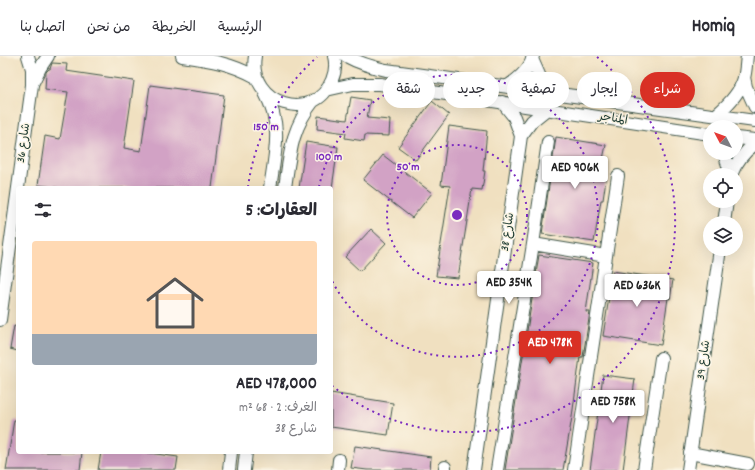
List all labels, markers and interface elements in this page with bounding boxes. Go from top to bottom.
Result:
text: Homiq [692,14,735,41]
text: اتصل بنا [20,18,65,38]
text: من نحن [87,18,130,38]
text: الخريطة [152,18,196,38]
text: الرئيسية [218,18,262,38]
chip: شقة [383,72,435,108]
chip: جديد [443,72,499,108]
chip: تصفية [507,72,569,108]
chip: إيجار [577,72,632,108]
chip: شراء [640,72,695,108]
street label: المناجر [596,108,629,130]
text: 150 m [253,119,279,136]
north arrow [703,120,743,160]
map controls [703,120,743,256]
street label: شارع 36 [13,122,35,164]
text: 100 m [316,149,342,166]
pin: AED 906K [534,156,616,190]
text: 50 m [396,159,420,176]
text: AED 906K [551,159,599,178]
button: locate [703,168,743,208]
icon: filters [32,199,54,221]
text: العقارات: 5 [245,200,317,224]
centre of rings [450,208,464,222]
street label: شارع 38 [497,212,519,252]
button: layers [703,216,743,256]
icon: home [139,267,211,339]
pin: AED 354K [468,271,550,305]
text: AED 354K [486,274,532,293]
pin: AED 636K [596,274,678,308]
text: AED 636K [613,277,661,296]
pin: AED 478K [509,331,591,365]
text: AED 478K [528,334,572,353]
street label: شارع 39 [693,339,715,381]
text: AED 478,000 [236,373,317,397]
pin: AED 758K [572,390,654,424]
text: AED 758K [591,393,635,412]
text: الغرف: 2 · 68 m² [239,399,317,418]
text: شارع 38 [275,420,317,439]

